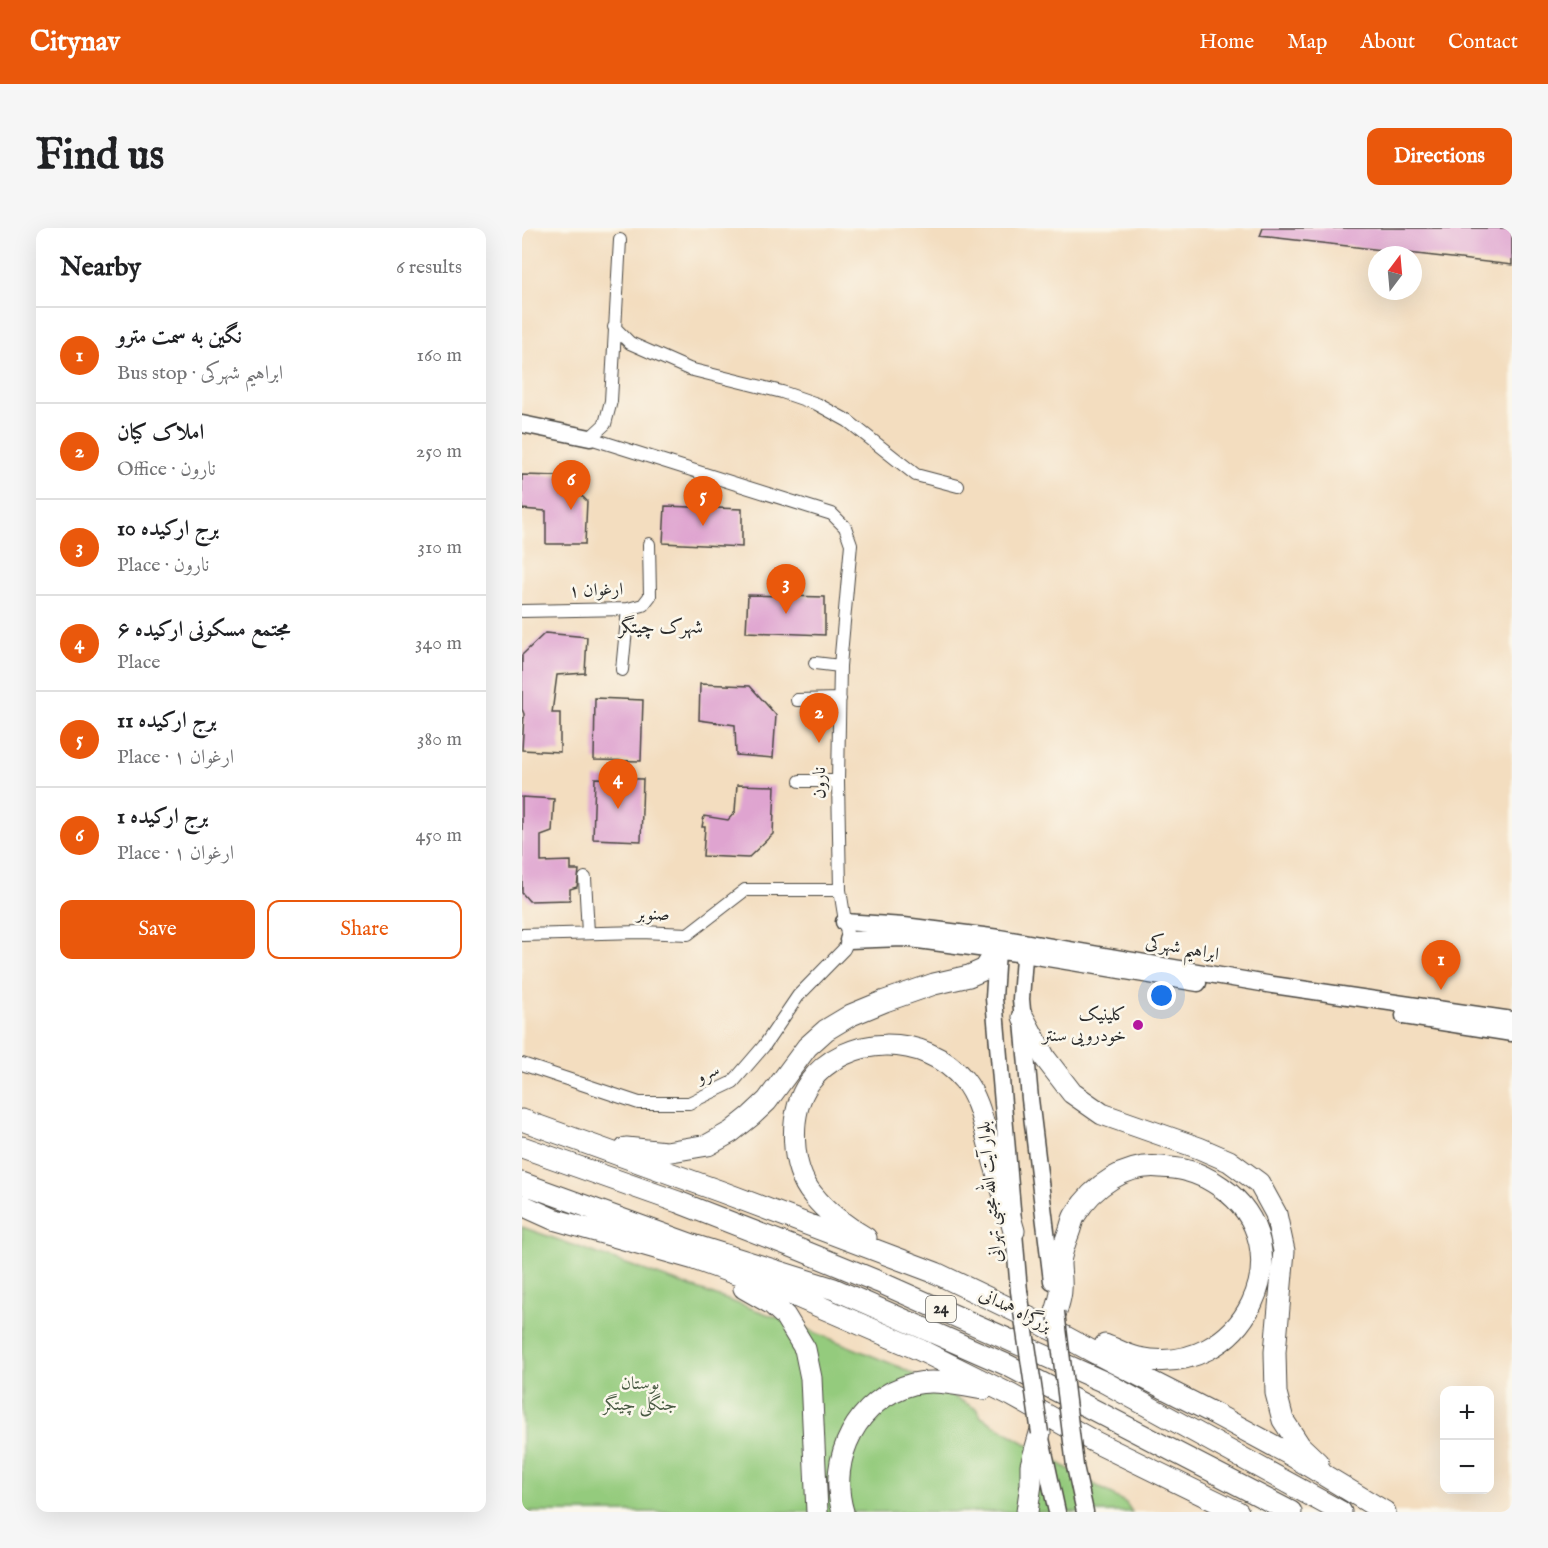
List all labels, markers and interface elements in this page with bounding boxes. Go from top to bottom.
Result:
text: Citynav [30,25,120,60]
text: Home [1199,29,1254,56]
text: Map [1287,29,1327,56]
text: About [1360,29,1415,56]
text: Contact [1448,29,1518,56]
button: Directions [1367,128,1512,185]
text: Find us [36,130,164,183]
north arrow [1368,246,1422,300]
text: Nearby [60,251,141,284]
text: 6 results [396,255,462,280]
text: نگین به سمت مترو [117,323,242,351]
text: 1 [76,343,83,368]
text: 160 m [416,343,462,368]
text: Bus stop · ابراهیم شهرکی [117,361,283,386]
text: املاک کیان [117,419,204,447]
text: 2 [75,439,84,464]
text: 250 m [416,439,462,464]
text: Office · نارون [117,457,216,482]
pin: 6 [551,460,590,510]
pin: 5 [684,476,723,526]
text: برج ارکیده 10 [117,515,219,543]
text: 3 [76,535,83,560]
text: 310 m [418,535,462,560]
text: Place · نارون [117,553,209,578]
pin: 3 [766,564,806,614]
street label: ارغوان ۱ [568,579,624,603]
district label: شهرک چیتگر [617,614,703,640]
text: مجتمع مسکونی ارکیده ۶ [117,616,290,644]
text: 4 [75,631,84,656]
text: 340 m [415,631,462,656]
text: Place [117,650,160,675]
pin: 2 [800,694,838,743]
text: برج ارکیده 11 [117,707,217,735]
text: 5 [76,727,83,752]
text: 380 m [417,727,462,752]
text: Place · ارغوان ۱ [117,745,234,770]
pin: 4 [598,760,638,809]
street label: نارون [809,767,832,799]
text: برج ارکیده 1 [117,803,209,831]
text: 6 [75,823,84,848]
text: 450 m [415,823,462,848]
text: Place · ارغوان ۱ [117,841,234,866]
button: Save [60,900,255,959]
button: Share [267,900,462,959]
street label: صنوبر [634,903,670,927]
street label: ابراهیم شهرکی [1143,929,1221,972]
pin: 1 [1422,940,1460,990]
your location [1147,981,1176,1010]
place label: کلینیک خودرویی سنتر [1040,1004,1126,1048]
marker: کلینیک خودرویی سنتر [1131,1018,1145,1032]
street label: سرو [691,1059,724,1090]
street label: بلوار آیت الله مجتبی تهرانی [969,1120,1011,1264]
street label: بزرگراه همدانی [975,1282,1056,1338]
road number: 24 [926,1296,956,1322]
park label: بوستان جنگلی چیتگر [601,1373,677,1417]
map controls [1440,1386,1494,1494]
button: + [1440,1386,1494,1440]
button: − [1440,1440,1494,1494]

